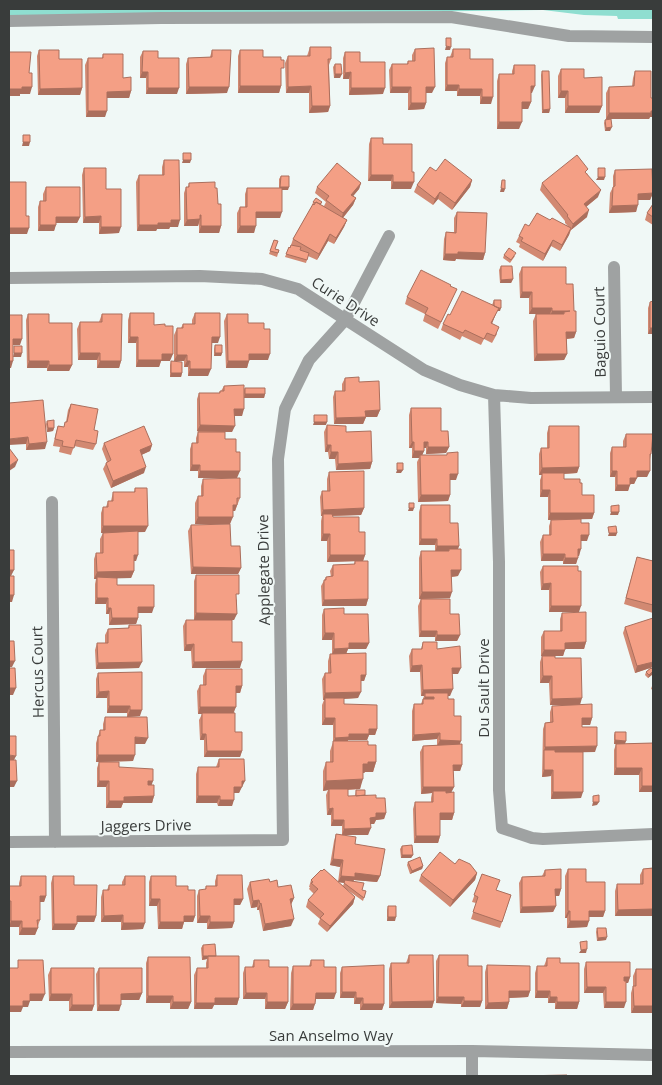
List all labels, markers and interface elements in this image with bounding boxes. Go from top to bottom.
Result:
street label: Curie Drive [308,271,384,331]
street label: Baguio Court [588,286,610,378]
street label: Applegate Drive [252,514,274,626]
street label: Hercus Court [26,626,48,718]
street label: Du Sault Drive [473,638,493,738]
street label: Jaggers Drive [98,814,192,836]
street label: San Anselmo Way [269,1025,394,1045]

